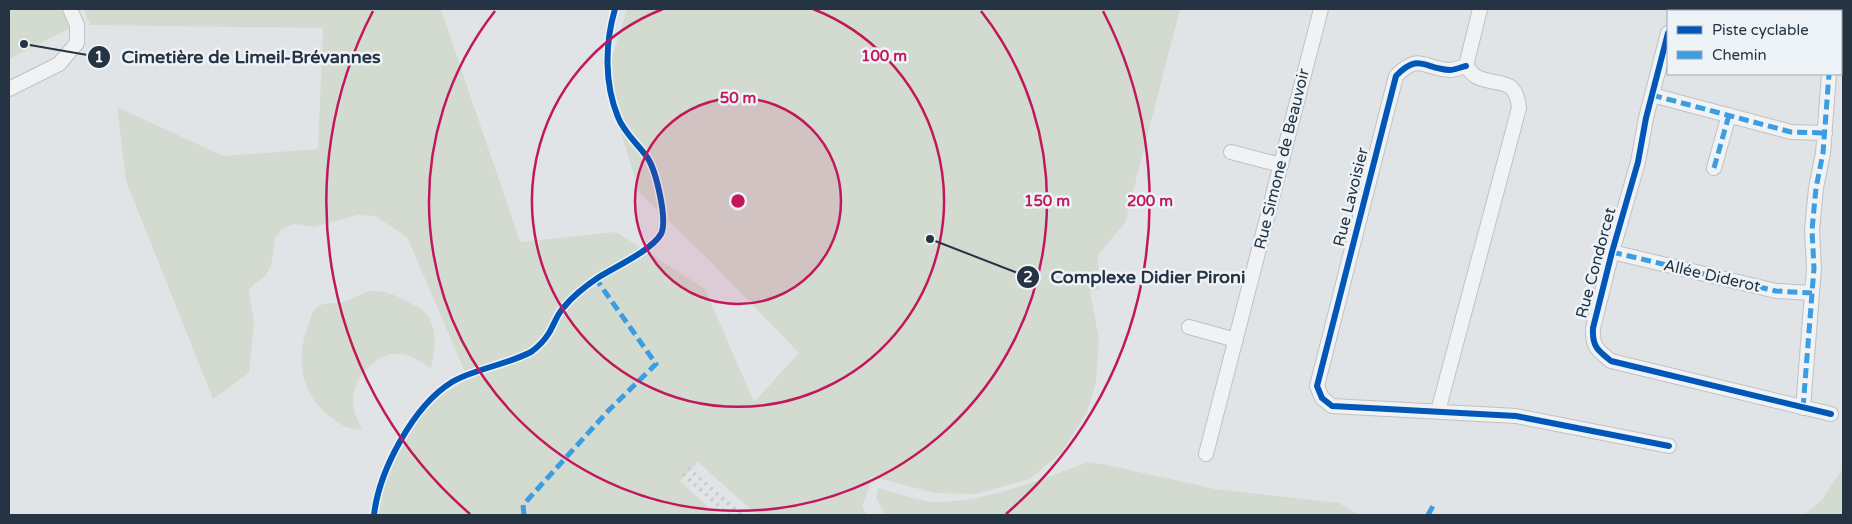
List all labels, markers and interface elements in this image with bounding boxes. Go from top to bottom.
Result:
legend [1667,10,1842,75]
text: Piste cyclable [1712,21,1809,39]
callout: Cimetière de Limeil-Brévannes [87,40,391,73]
text: Cimetière de Limeil-Brévannes [121,46,381,68]
text: Chemin [1712,46,1767,64]
text: 100 m [861,47,907,65]
text: 1 [94,48,104,66]
street label: Rue Simone de Beauvoir [1250,66,1314,252]
text: 50 m [720,89,756,107]
street label: Rue Lavoisier [1329,145,1373,249]
centre of rings [729,192,747,210]
text: 150 m [1024,192,1070,210]
text: 200 m [1127,192,1173,210]
street label: Rue Condorcet [1572,205,1620,321]
street label: Allée Diderot [1662,255,1762,297]
callout: Complexe Didier Pironi [1015,261,1255,294]
text: Complexe Didier Pironi [1051,266,1245,288]
text: 2 [1023,268,1033,286]

